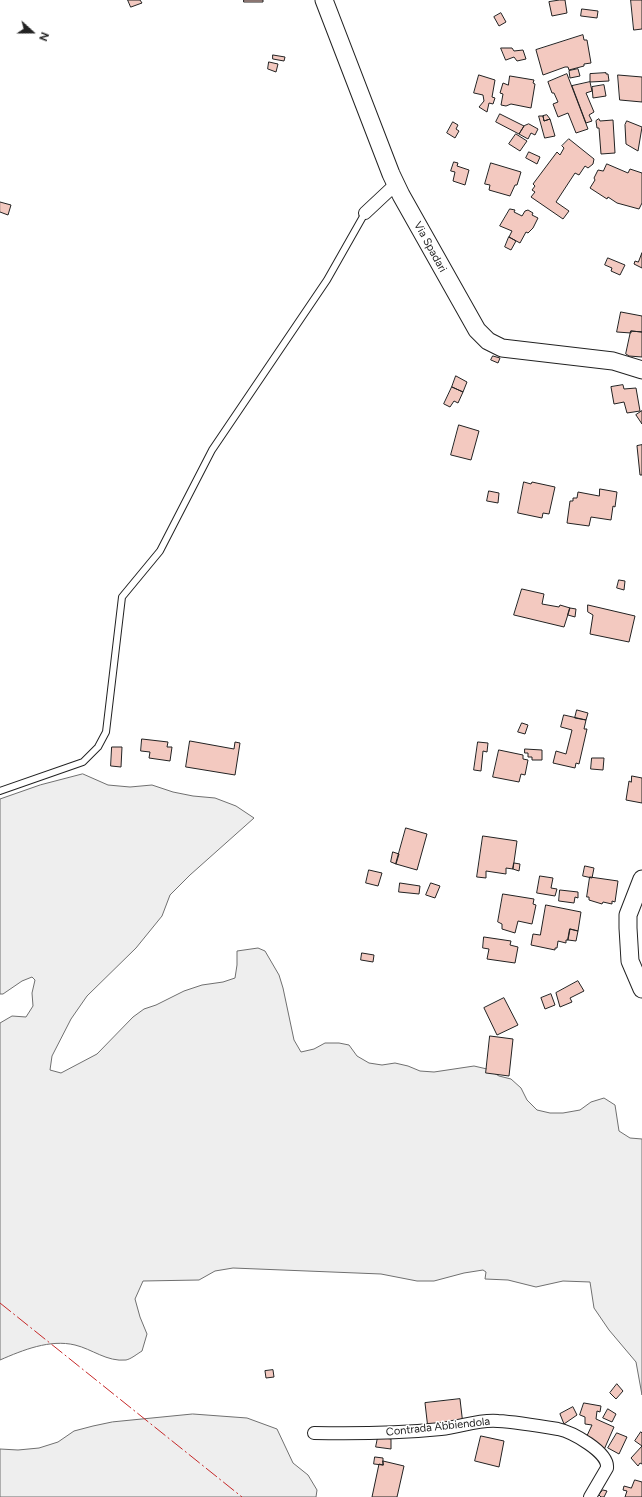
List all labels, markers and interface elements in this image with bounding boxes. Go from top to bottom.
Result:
north arrow [12,12,52,52]
text: N [36,30,51,43]
street label: Via Spadari [411,219,449,275]
street label: Contrada Abbiendola [385,1415,491,1439]

